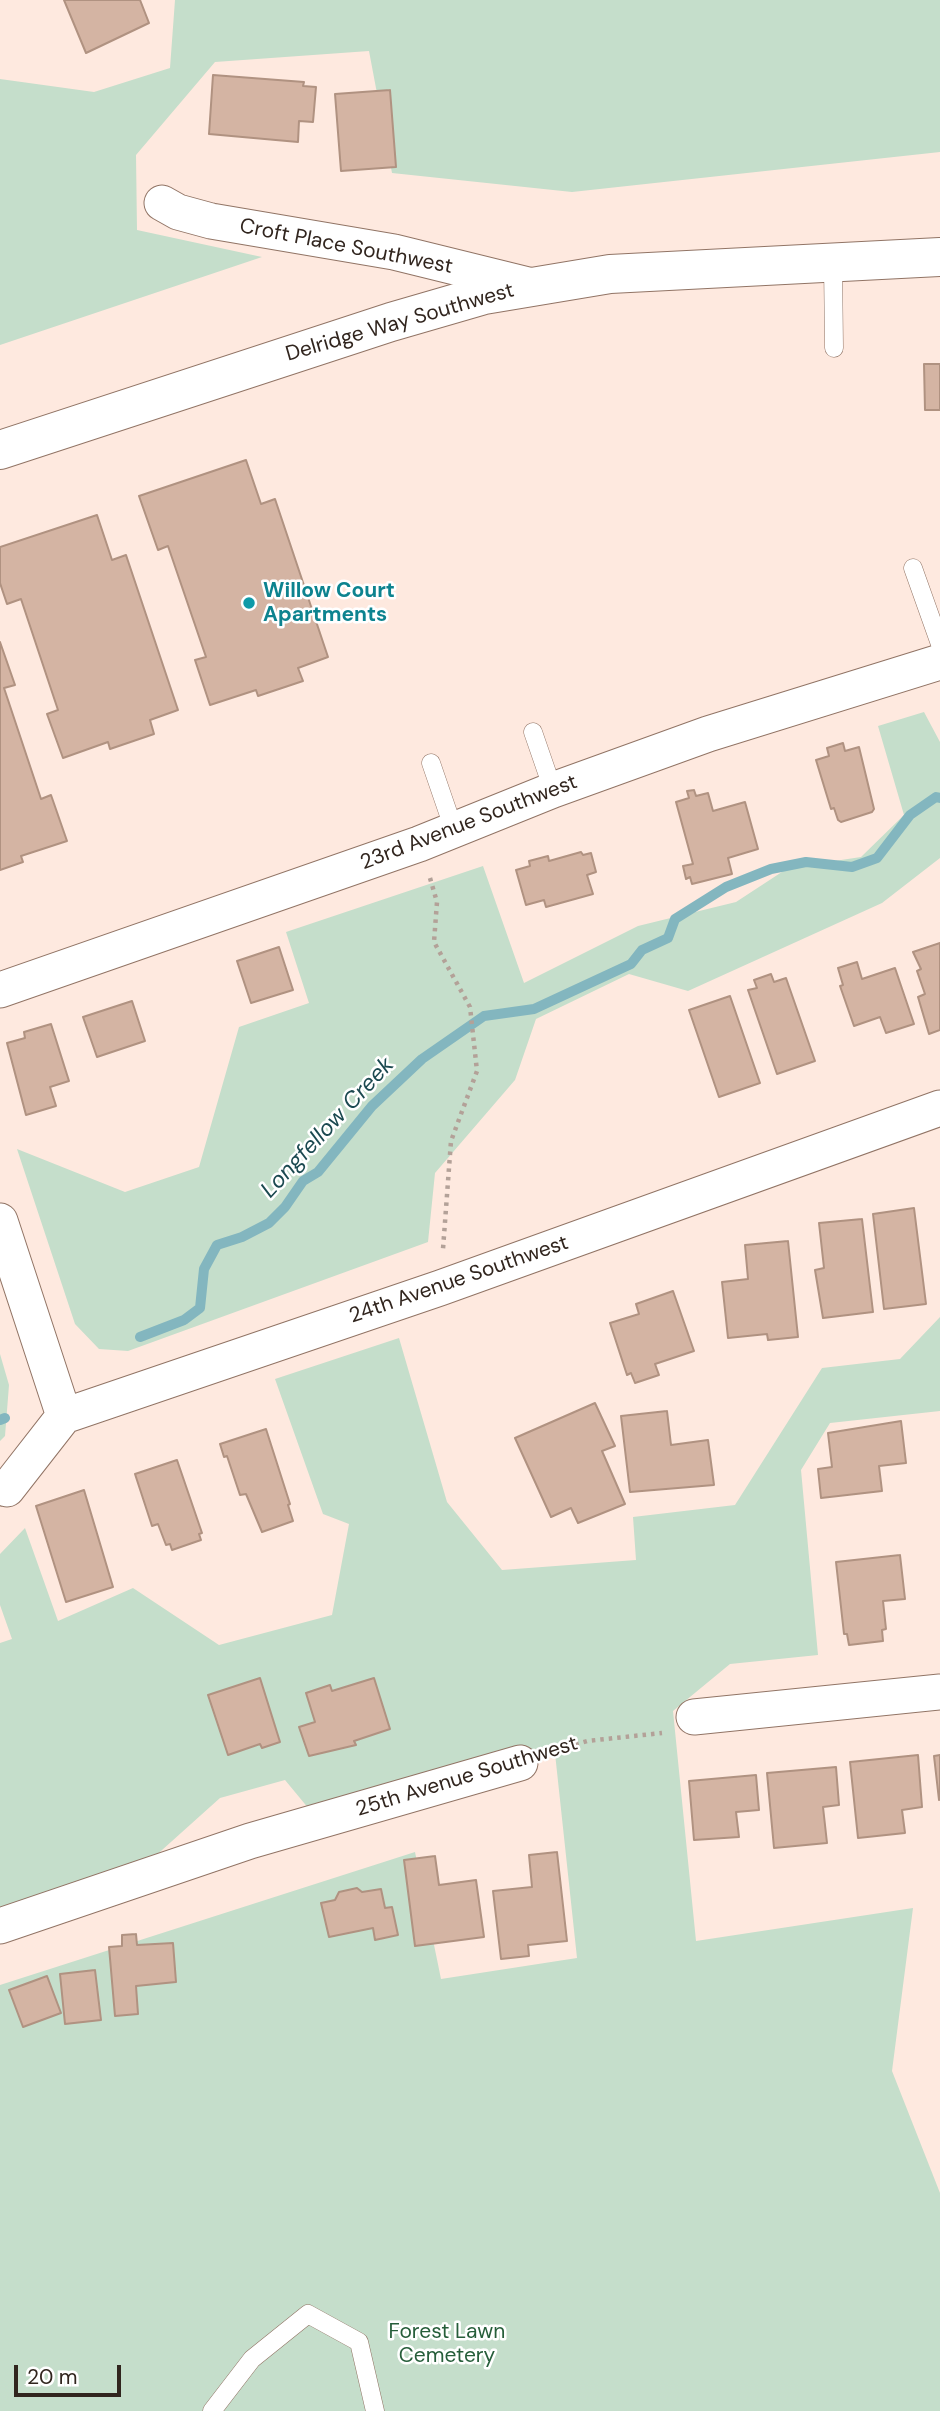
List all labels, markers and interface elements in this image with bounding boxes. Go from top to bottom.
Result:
street label: Croft Place Southwest [237,214,455,280]
street label: Delridge Way Southwest [283,278,517,368]
place label: Willow Court Apartments [263,578,395,628]
marker: Willow Court Apartments [241,595,257,611]
street label: 23rd Avenue Southwest [357,770,581,876]
water label: Longfellow Creek [256,1052,400,1204]
street label: 24th Avenue Southwest [346,1231,572,1329]
street label: 25th Avenue Southwest [353,1731,581,1823]
park label: Forest Lawn Cemetery [389,2319,505,2369]
scale bar [18,2352,124,2396]
text: 20 m [27,2363,78,2391]

